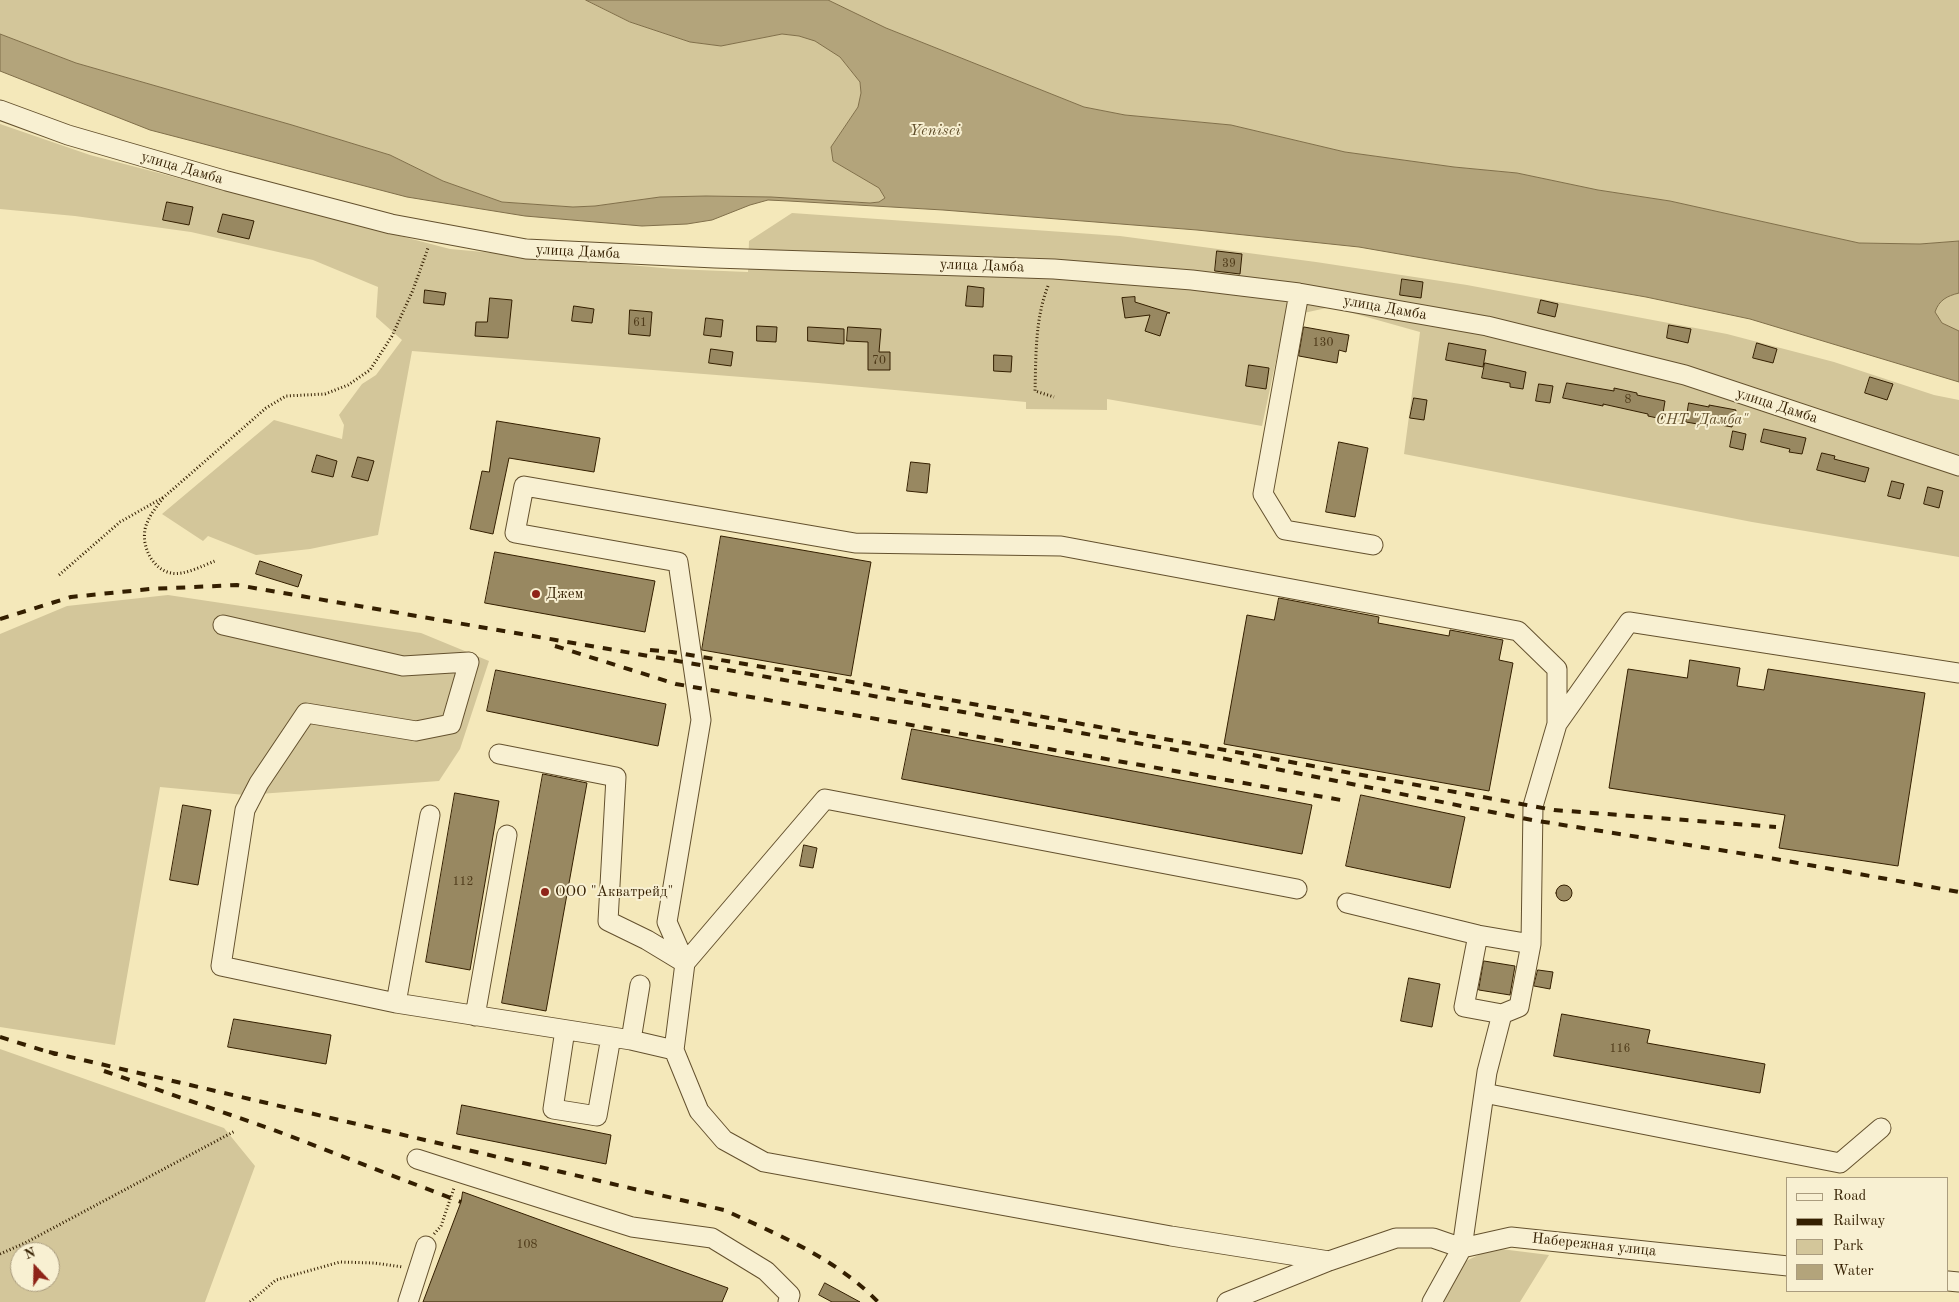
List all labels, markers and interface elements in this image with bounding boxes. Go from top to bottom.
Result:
water label: Yenisei [909,121,961,141]
street label: улица Дамба [139,148,225,188]
street label: улица Дамба [535,241,621,263]
street label: улица Дамба [939,256,1025,276]
house number: 39 [1222,257,1236,271]
street label: улица Дамба [1342,292,1428,324]
house number: 61 [633,316,647,330]
house number: 130 [1313,336,1333,350]
house number: 70 [872,354,886,368]
street label: улица Дамба [1734,384,1820,428]
house number: 8 [1625,393,1631,407]
park label: СНТ "Дамба" [1656,411,1748,429]
place label: Джем [546,585,583,603]
marker: Джем [530,588,542,600]
house number: 112 [453,875,473,889]
place label: ООО "Акватрейд" [555,883,673,901]
marker: ООО "Акватрейд" [539,886,551,898]
house number: 116 [1610,1042,1630,1056]
legend [1786,1177,1949,1292]
text: Road [1833,1189,1866,1204]
text: Railway [1833,1214,1886,1229]
street label: Набережная улица [1531,1230,1657,1260]
house number: 108 [517,1238,537,1252]
text: Park [1833,1239,1864,1254]
north arrow [10,1242,60,1292]
text: N [22,1245,37,1262]
text: Water [1833,1264,1874,1279]

